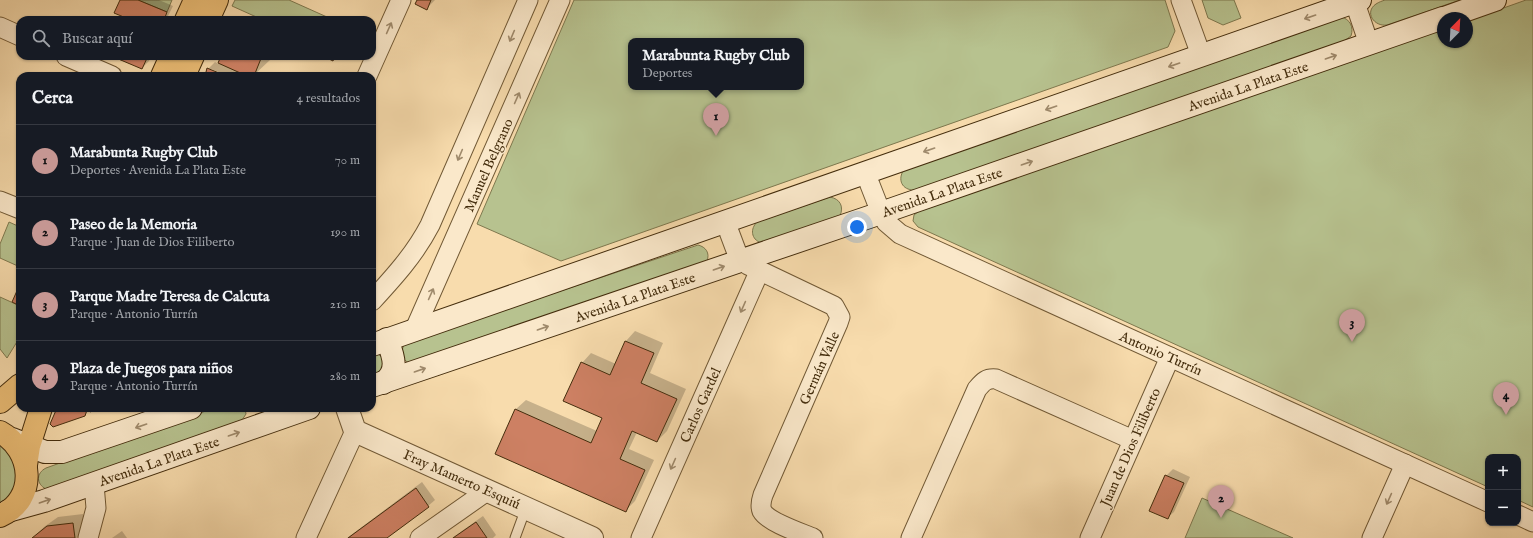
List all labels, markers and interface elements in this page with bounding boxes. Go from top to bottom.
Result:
north arrow [1437,12,1473,48]
one-way arrow [1305,14,1317,22]
search box [16,16,376,60]
one-way arrow [386,22,393,34]
icon: search [30,27,52,49]
text: Buscar aquí [62,29,132,48]
one-way arrow [508,29,515,41]
popup [628,38,804,90]
text: Marabunta Rugby Club [642,46,790,65]
one-way arrow [1324,53,1337,60]
street label: Avenida La Plata Este [1185,58,1311,116]
one-way arrow [1169,61,1181,69]
text: Deportes [642,65,692,82]
text: Cerca [32,88,73,109]
text: 4 resultados [297,90,360,107]
one-way arrow [514,92,521,104]
pin: 1 [703,103,729,136]
one-way arrow [1046,104,1058,112]
street label: Manuel Belgrano [460,115,518,215]
text: Marabunta Rugby Club [70,143,218,162]
one-way arrow [923,147,935,155]
one-way arrow [456,149,464,161]
text: 1 [43,152,47,169]
text: 70 m [335,152,360,169]
one-way arrow [1021,158,1033,166]
text: Deportes · Avenida La Plata Este [70,162,246,179]
street label: Avenida La Plata Este [879,164,1005,222]
text: Paseo de la Memoria [70,215,197,234]
your location [847,217,867,237]
text: 2 [42,224,48,241]
text: 190 m [330,224,360,241]
text: Parque · Juan de Dios Filiberto [70,234,234,251]
one-way arrow [713,264,725,272]
street label: Avenida La Plata Este [572,269,698,327]
text: Parque Madre Teresa de Calcuta [70,287,269,306]
one-way arrow [428,288,435,300]
text: 3 [43,296,47,313]
text: 210 m [330,296,360,313]
one-way arrow [739,301,747,313]
text: Parque · Antonio Turrín [70,306,198,323]
pin: 3 [1339,309,1365,342]
one-way arrow [536,324,548,332]
street label: Antonio Turrín [1116,327,1205,380]
street label: Germán Valle [796,328,844,408]
text: Plaza de Juegos para niños [70,359,232,378]
street label: Carlos Gardel [676,365,726,446]
one-way arrow [413,366,426,373]
text: 4 [42,368,48,385]
text: 280 m [330,368,360,385]
text: Parque · Antonio Turrín [70,378,198,395]
pin: 4 [1493,382,1519,415]
street label: Juan de Dios Filiberto [1096,385,1165,511]
one-way arrow [135,422,147,430]
one-way arrow [228,430,240,438]
street label: Avenida La Plata Este [96,433,222,491]
street label: Fray Mamerto Esquiú [400,446,523,514]
map controls [1485,454,1521,526]
button: + [1485,454,1521,490]
one-way arrow [669,458,677,470]
pin: 2 [1208,485,1234,518]
button: − [1485,490,1521,526]
one-way arrow [1385,493,1392,505]
one-way arrow [39,496,51,504]

